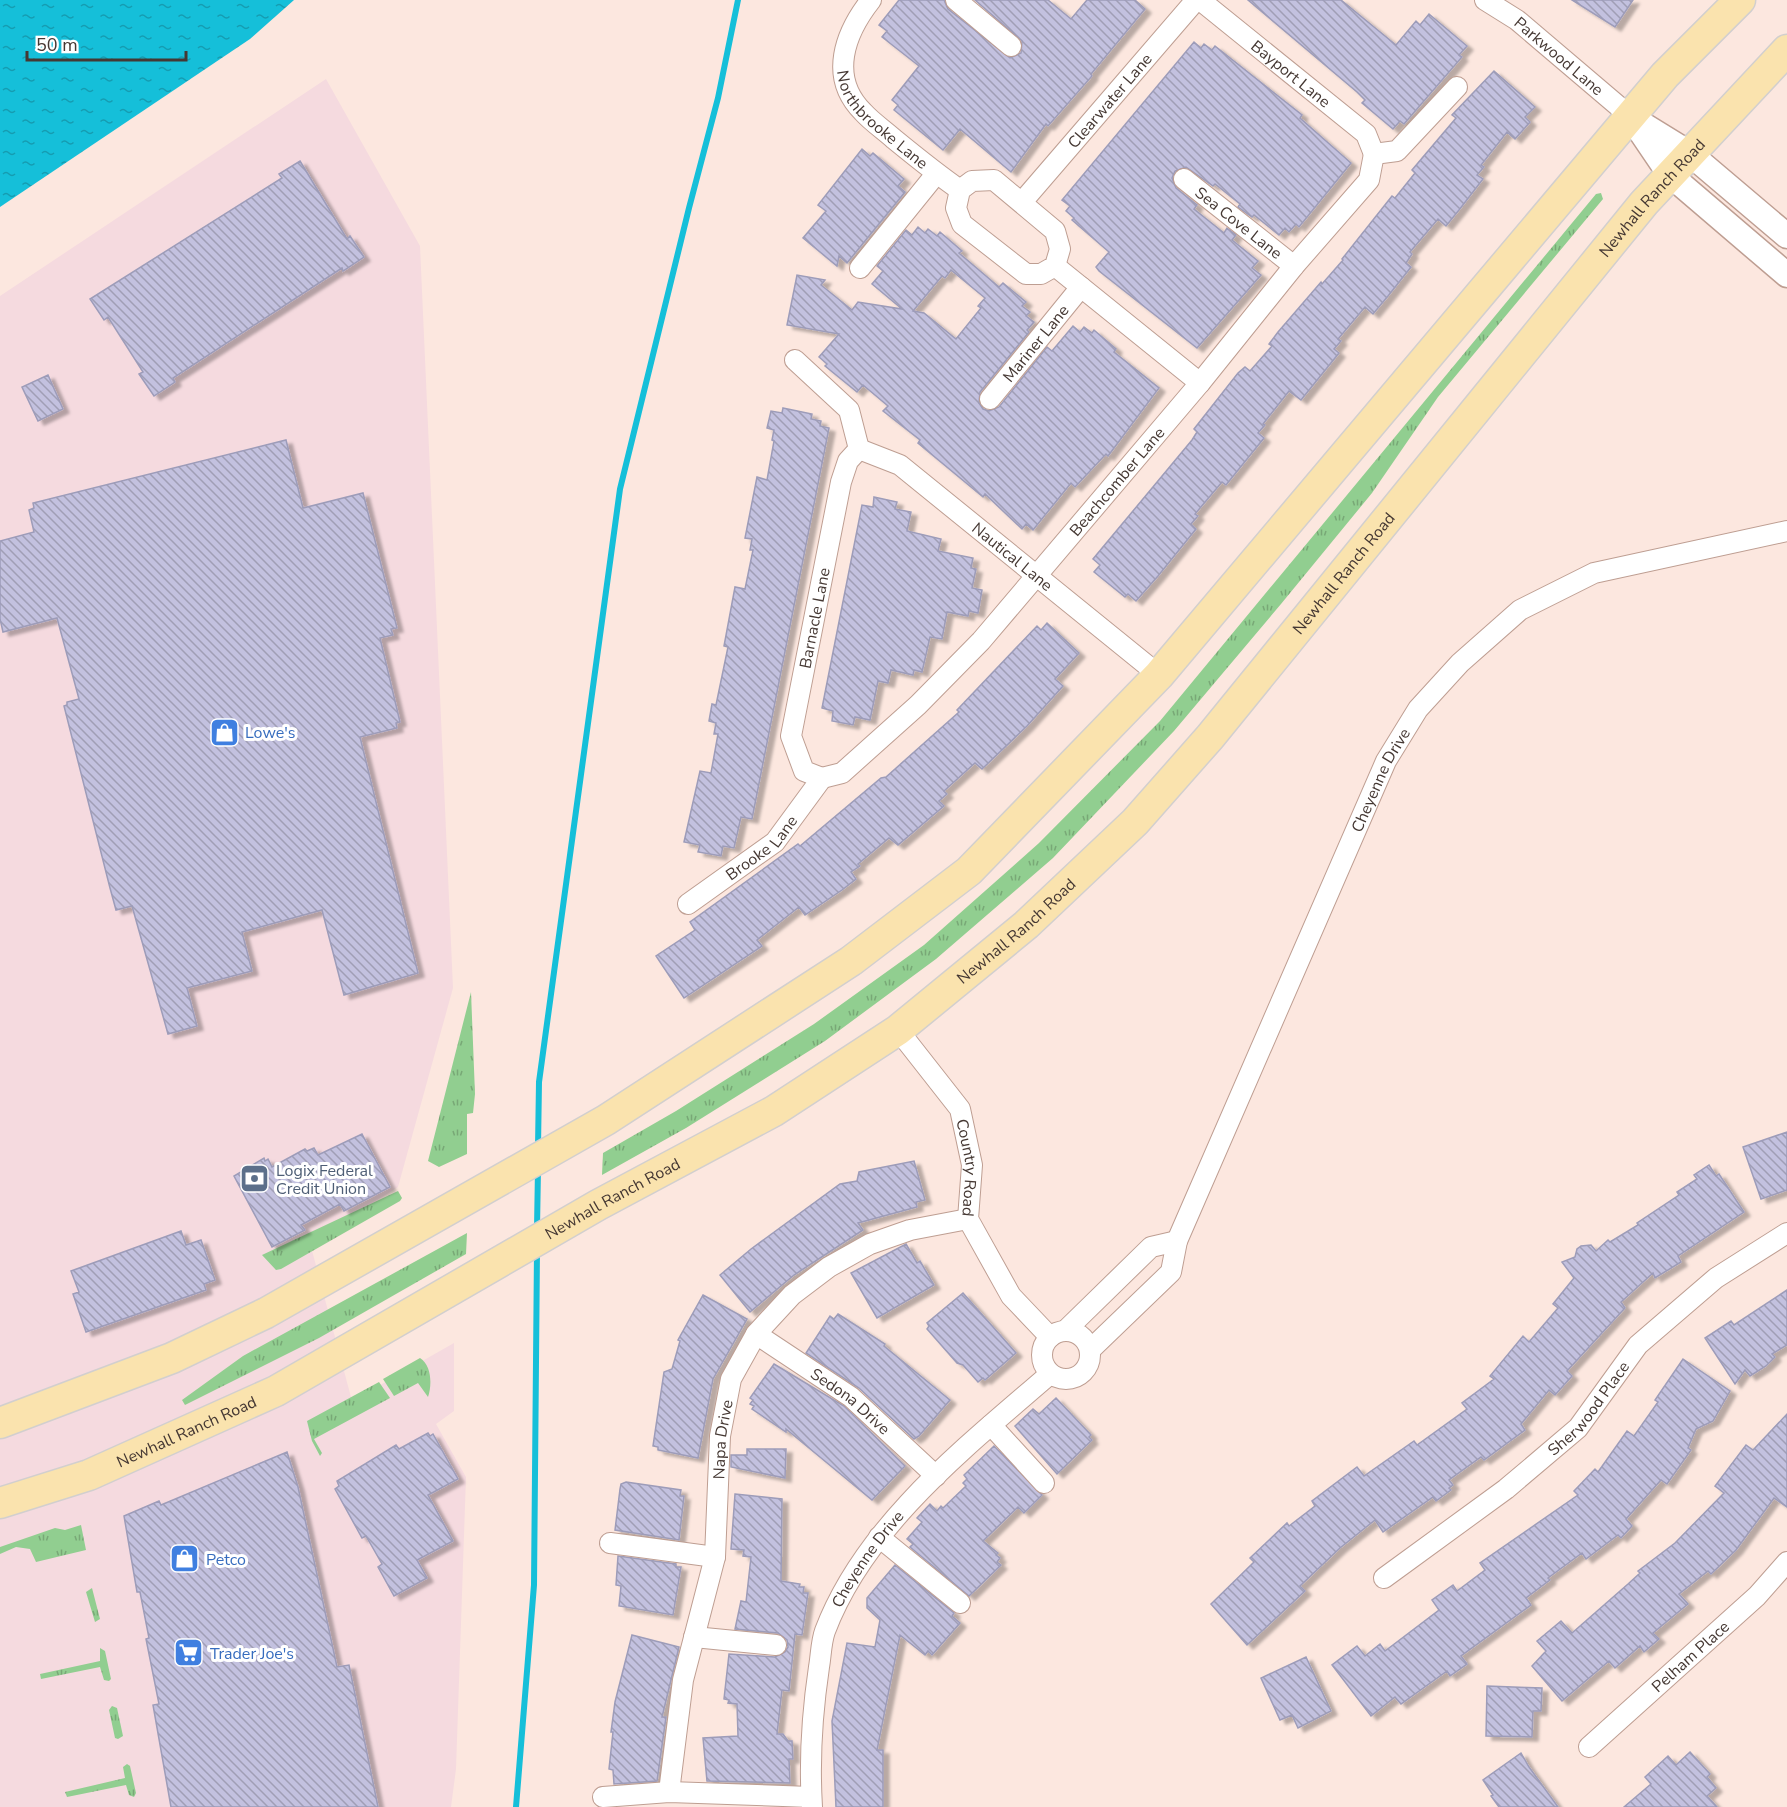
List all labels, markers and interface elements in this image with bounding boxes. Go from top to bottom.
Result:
street label: Parkwood Lane [1509,12,1608,101]
scale bar [27,24,186,62]
text: 50 m [36,33,78,57]
street label: Bayport Lane [1246,35,1335,113]
street label: Clearwater Lane [1063,49,1157,153]
street label: Northbrooke Lane [831,69,932,174]
street label: Newhall Ranch Road [1594,134,1711,262]
street label: Sea Cove Lane [1190,182,1286,265]
street label: Mariner Lane [998,300,1074,387]
street label: Beachcomber Lane [1065,423,1170,541]
street label: Newhall Ranch Road [1288,508,1400,639]
street label: Nautical Lane [967,518,1057,597]
street label: Barnacle Lane [795,566,836,670]
shop icon: Lowe's [208,716,240,748]
place label: Lowe's [245,722,295,744]
street label: Cheyenne Drive [1346,724,1416,836]
street label: Brooke Lane [721,811,803,886]
street label: Newhall Ranch Road [952,874,1081,989]
street label: Country Road [950,1117,982,1217]
street label: Newhall Ranch Road [541,1153,684,1245]
place label: Logix Federal Credit Union [276,1160,373,1200]
bank icon: Logix Federal Credit Union [239,1163,271,1195]
street label: Sherwood Place [1543,1357,1635,1461]
street label: Sedona Drive [806,1363,895,1440]
street label: Newhall Ranch Road [113,1391,260,1473]
street label: Napa Drive [708,1398,739,1480]
street label: Cheyenne Drive [827,1506,909,1611]
shop icon: Petco [169,1543,201,1575]
place label: Petco [206,1549,246,1571]
street label: Pelham Place [1647,1616,1734,1698]
supermarket icon: Trader Joe's [173,1637,205,1669]
place label: Trader Joe's [210,1643,294,1665]

